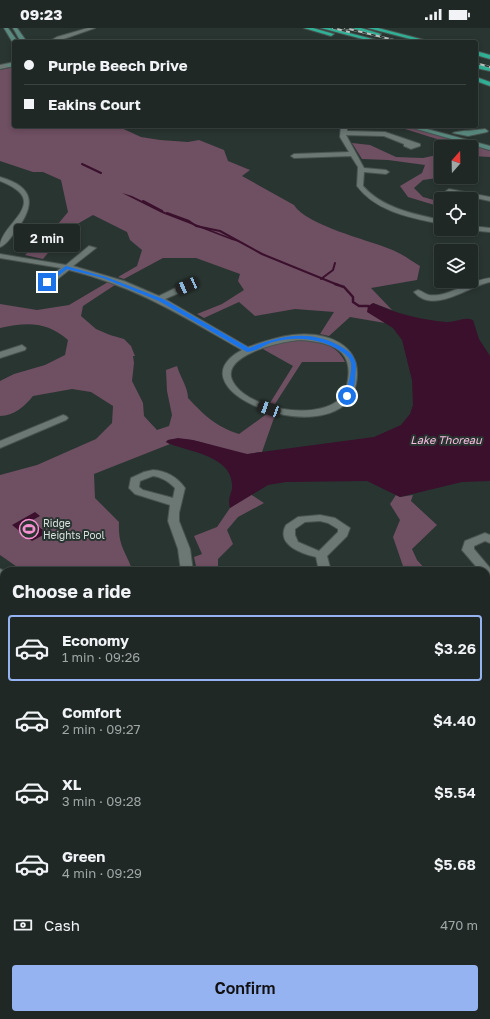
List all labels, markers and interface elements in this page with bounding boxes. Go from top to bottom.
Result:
text: 09:23 [20,5,62,23]
text: Purple Beech Drive [48,56,188,74]
text: Eakins Court [48,95,141,113]
north arrow [434,140,478,184]
map controls [434,140,478,288]
button: locate [434,192,478,236]
callout: 2 min [14,224,80,252]
text: 2 min [30,230,64,246]
button: layers [434,244,478,288]
route end [38,273,56,291]
car [174,276,200,296]
route start [338,387,356,405]
car [256,399,282,419]
water label: Lake Thoreau [410,433,483,446]
place label: Ridge Heights Pool [43,517,105,541]
sports icon: Ridge Heights Pool [18,518,40,540]
text: Choose a ride [12,580,131,602]
icon: car [14,630,50,666]
text: Economy [62,631,129,649]
text: $3.26 [434,639,476,657]
text: 1 min · 09:26 [62,649,140,665]
icon: car [14,702,50,738]
text: Comfort [62,703,121,721]
text: $4.40 [433,711,476,729]
text: 2 min · 09:27 [62,721,140,737]
icon: car [14,774,50,810]
text: XL [62,775,81,793]
text: $5.54 [434,783,476,801]
text: 3 min · 09:28 [62,793,142,809]
icon: car [14,846,50,882]
text: Green [62,847,105,865]
text: $5.68 [434,855,476,873]
text: 4 min · 09:29 [62,865,142,881]
icon: cash [12,914,34,936]
text: Cash [44,916,80,934]
text: 470 m [440,917,478,933]
button: Confirm [12,965,478,1011]

